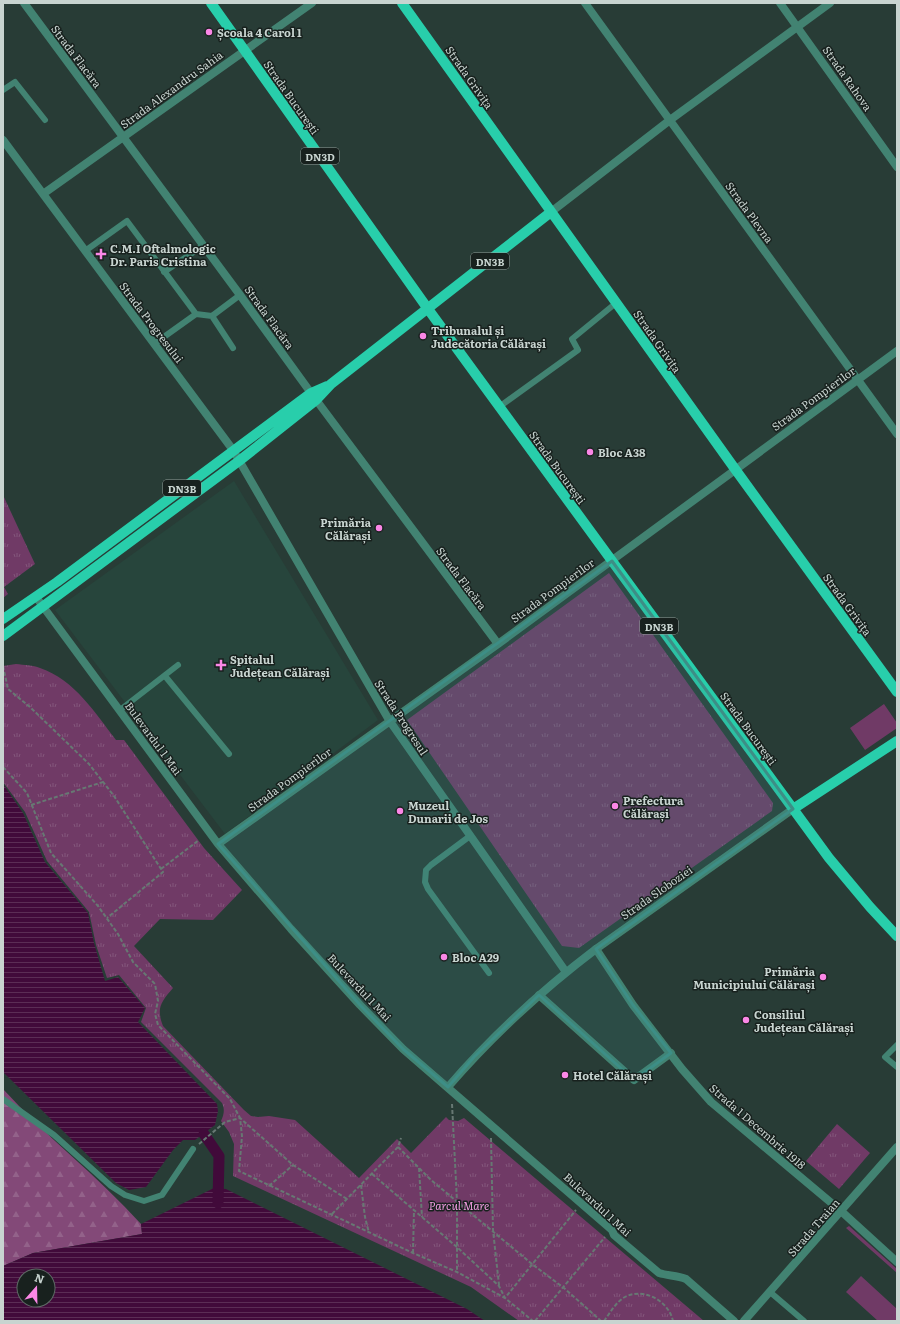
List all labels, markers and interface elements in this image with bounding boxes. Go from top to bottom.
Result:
street label: Strada Flacăra [48,21,106,91]
place label: Școala 4 Carol 1 [217,24,302,41]
marker: Școala 4 Carol 1 [204,27,214,37]
street label: Strada Grivița [442,42,498,112]
street label: Strada Rahova [820,42,876,114]
street label: Strada Alexandru Sahia [116,46,226,132]
street label: Strada București [261,57,324,137]
road number: DN3D [301,148,339,164]
street label: Strada Plevna [722,178,778,246]
place label: C.M.I Oftalmologic Dr. Paris Cristina [110,240,216,269]
marker: C.M.I Oftalmologic Dr. Paris Cristina [95,248,107,260]
road number: DN3B [471,253,509,269]
street label: Strada Progresului [116,278,188,366]
street label: Strada Flacăra [241,282,299,352]
street label: Strada Grivița [630,306,686,376]
place label: Tribunalul și Judecătoria Călărași [431,322,546,352]
marker: Tribunalul și Judecătoria Călărași [418,331,428,341]
street label: Strada Pompierilor [768,362,859,434]
street label: Strada București [526,427,590,507]
place label: Bloc A38 [598,444,646,460]
marker: Bloc A38 [585,447,595,457]
road number: DN3B [163,480,201,496]
place label: Primăria Călărași [320,514,372,544]
marker: Primăria Călărași [374,523,384,533]
street label: Strada Flacăra [433,543,491,613]
street label: Strada Pompierilor [507,554,598,626]
street label: Strada Grivița [820,570,876,638]
road number: DN3B [640,618,678,634]
place label: Spitalul Județean Călărași [230,651,330,681]
marker: Spitalul Județean Călărași [215,659,227,671]
street label: Strada Progresul [372,676,433,758]
street label: Strada București [717,688,781,768]
street label: Bulevardul 1 Mai [122,698,186,778]
street label: Strada Pompierilor [244,743,335,815]
place label: Prefectura Călărași [623,792,684,822]
place label: Muzeul Dunarii de Jos [408,797,488,826]
marker: Prefectura Călărași [610,801,620,811]
marker: Muzeul Dunarii de Jos [395,806,405,816]
street label: Strada Sloboziei [617,861,695,923]
place label: Bloc A29 [452,949,499,965]
street label: Bulevardul 1 Mai [324,950,396,1025]
marker: Bloc A29 [439,952,449,962]
place label: Primăria Municipiului Călărași [693,963,816,993]
marker: Primăria Municipiului Călărași [818,972,828,982]
place label: Consiliul Județean Călărași [754,1006,854,1036]
marker: Consiliul Județean Călărași [741,1015,751,1025]
place label: Hotel Călărași [573,1067,652,1084]
marker: Hotel Călărași [560,1070,570,1080]
street label: Strada 1 Decembrie 1918 [706,1080,810,1172]
street label: Bulevardul 1 Mai [561,1168,636,1240]
street label: Strada Traian [783,1194,843,1260]
park label: Parcul Mare [429,1197,489,1213]
north arrow [16,1268,56,1308]
text: N [33,1269,47,1287]

